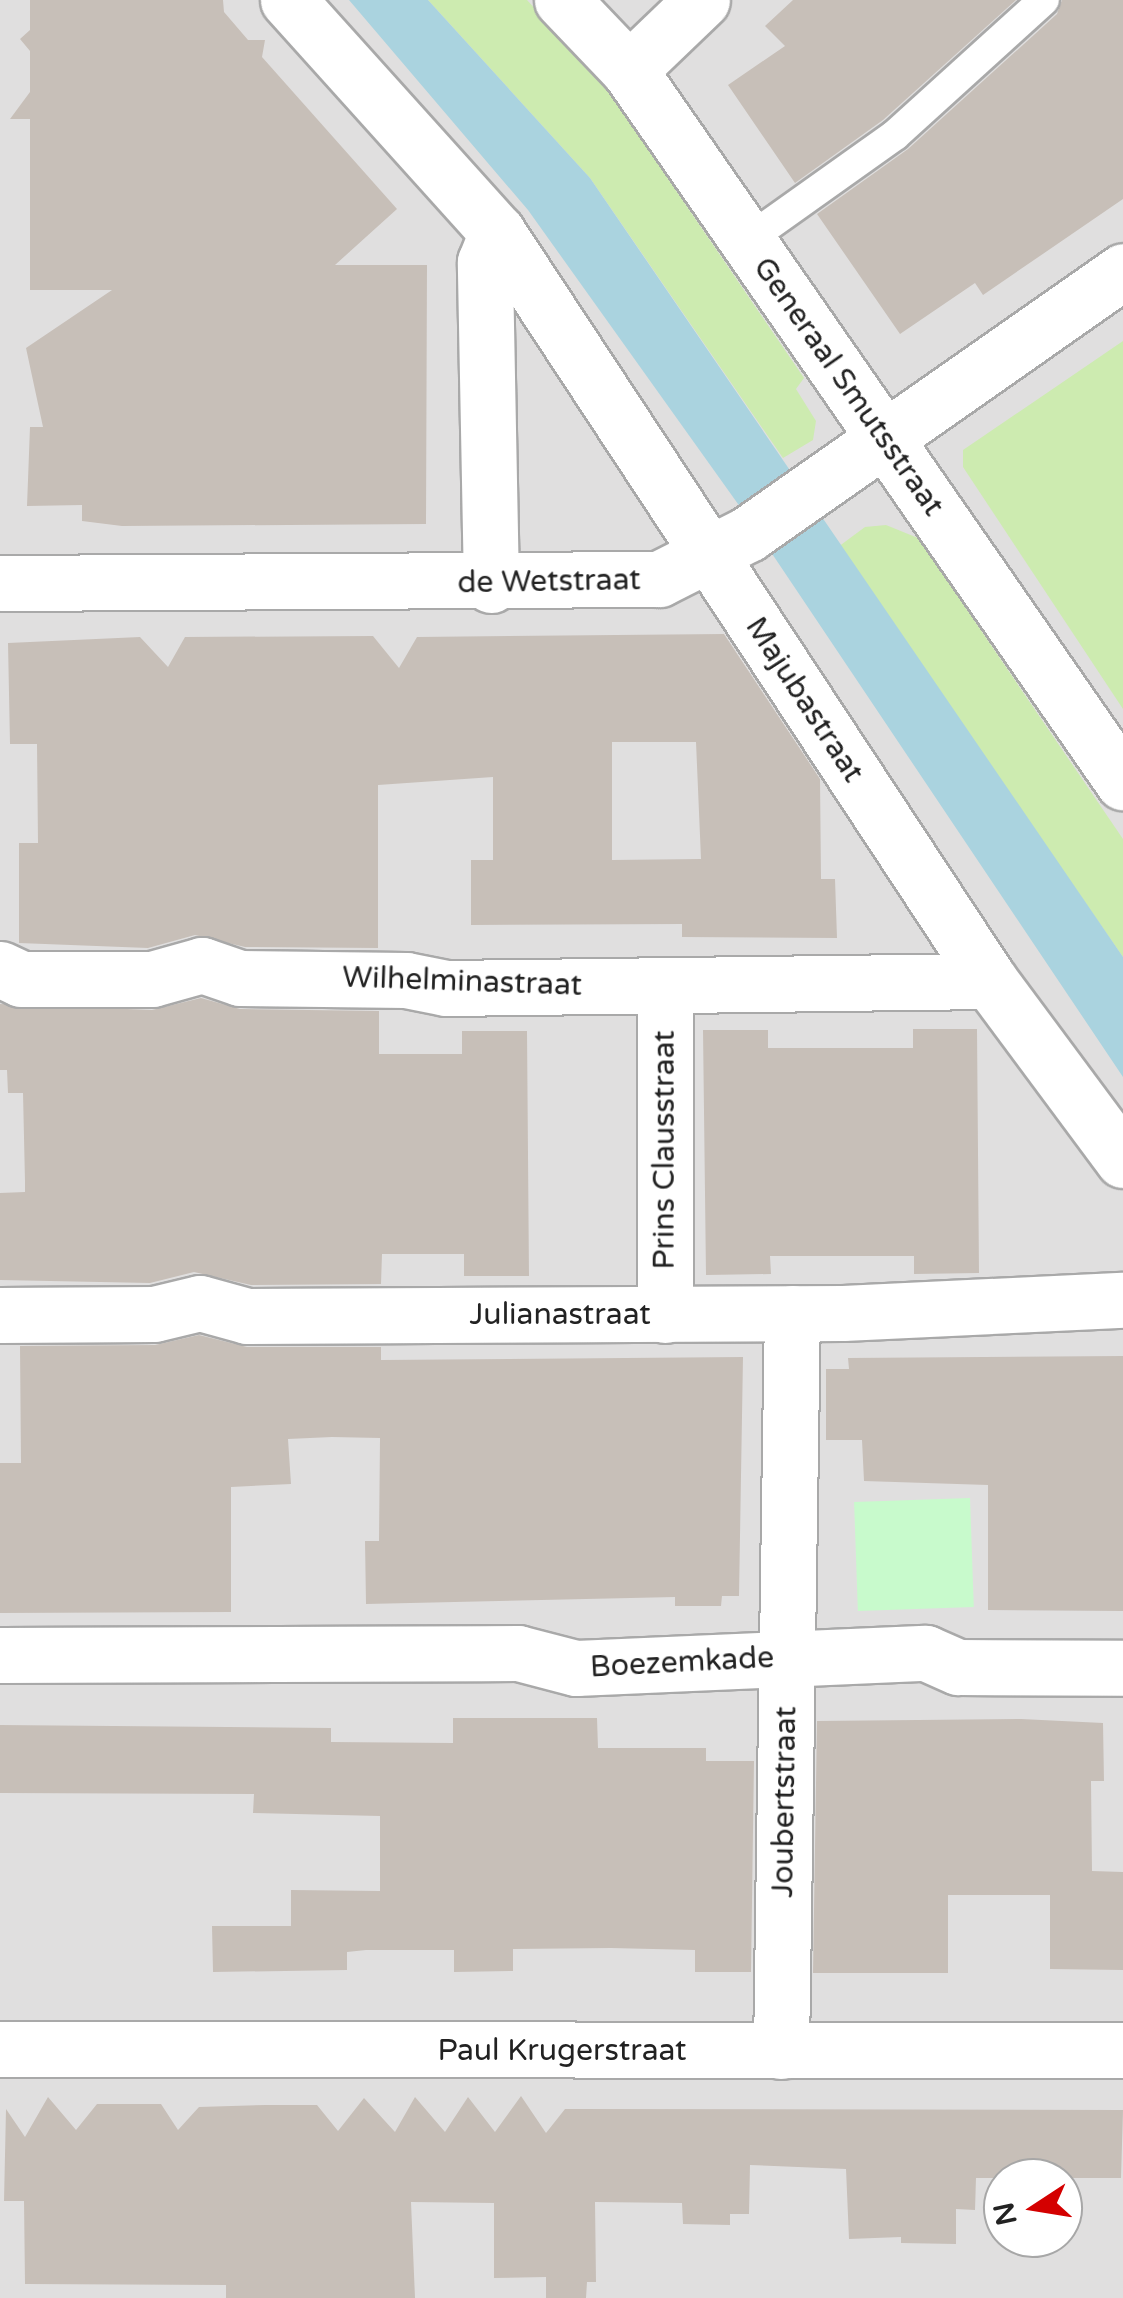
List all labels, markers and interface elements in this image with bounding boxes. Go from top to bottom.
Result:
street label: Generaal Smutsstraat [745,251,951,523]
street label: de Wetstraat [457,562,641,602]
street label: Majubastraat [737,611,871,789]
street label: Wilhelminastraat [342,960,582,1004]
street label: Prins Clausstraat [647,1030,683,1270]
street label: Julianastraat [469,1297,651,1333]
street label: Boezemkade [589,1640,775,1686]
street label: Joubertstraat [765,1706,805,1898]
street label: Paul Krugerstraat [438,2033,686,2069]
north arrow [983,2158,1083,2258]
text: N [987,2199,1025,2228]

